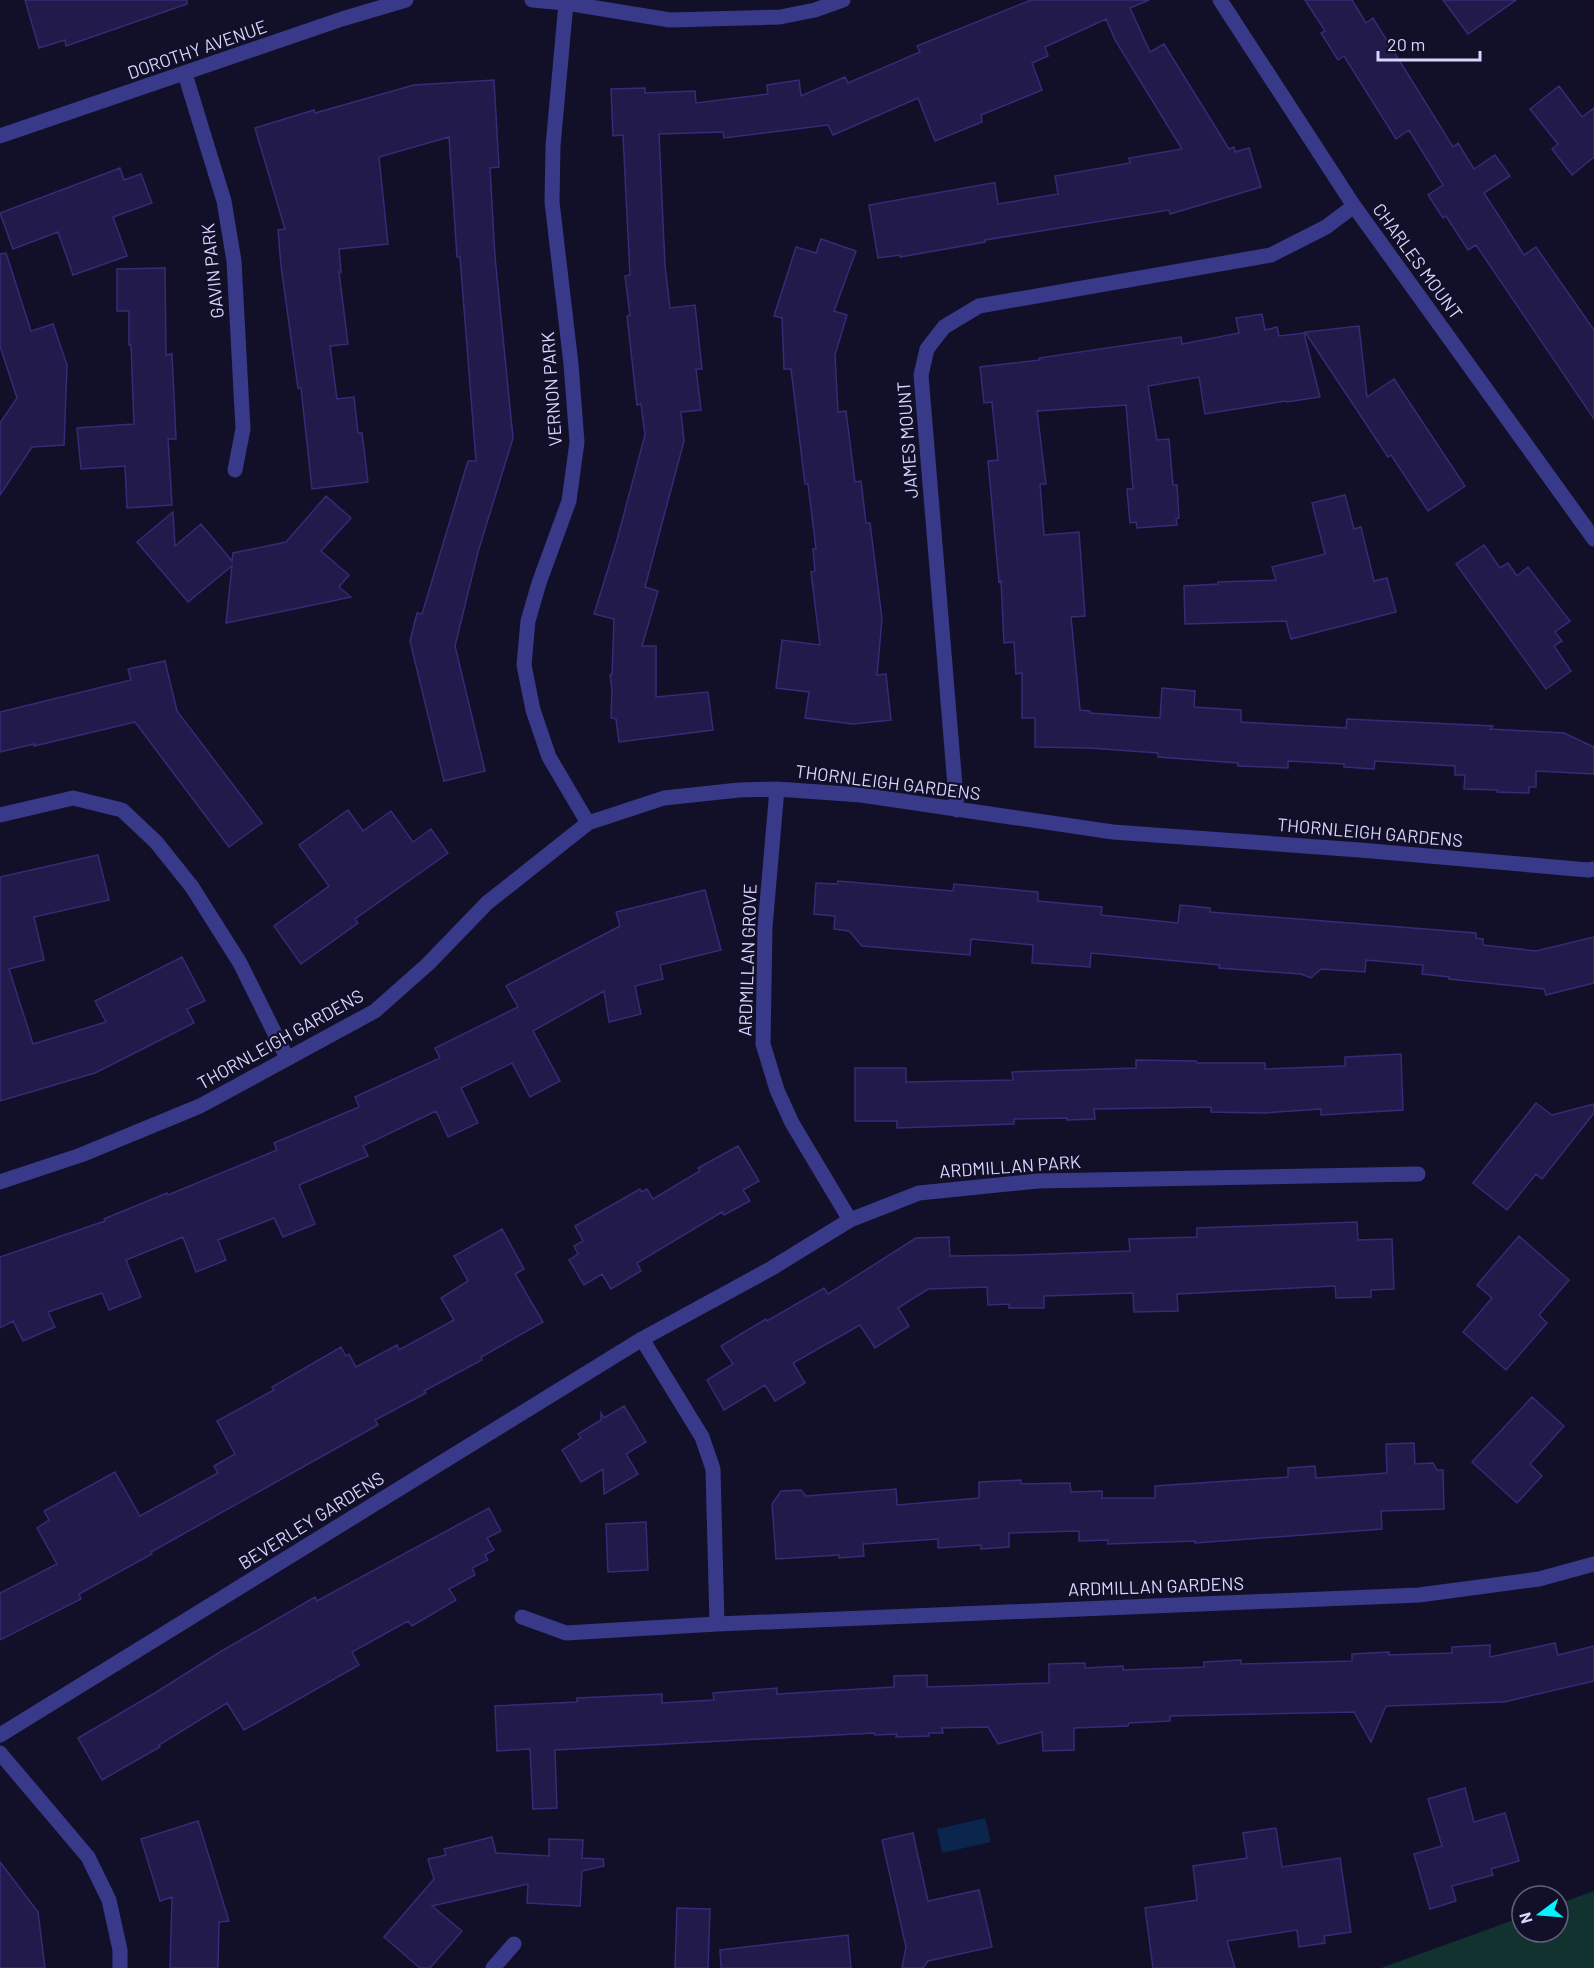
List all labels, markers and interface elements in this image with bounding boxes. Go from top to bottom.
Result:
street label: DOROTHY AVENUE [124,15,270,83]
scale bar [1378,24,1480,62]
text: 20 m [1387,33,1425,55]
street label: CHARLES MOUNT [1369,199,1467,323]
street label: GAVIN PARK [196,222,228,320]
street label: VERNON PARK [536,331,566,447]
street label: JAMES MOUNT [892,381,922,499]
street label: THORNLEIGH GARDENS [794,760,982,804]
street label: THORNLEIGH GARDENS [1276,813,1464,851]
street label: ARDMILLAN GROVE [733,883,761,1037]
street label: THORNLEIGH GARDENS [193,984,367,1094]
street label: ARDMILLAN PARK [939,1150,1081,1182]
street label: BEVERLEY GARDENS [234,1466,388,1574]
street label: ARDMILLAN GARDENS [1068,1572,1244,1600]
north arrow [1510,1884,1570,1944]
text: N [1515,1911,1536,1926]

